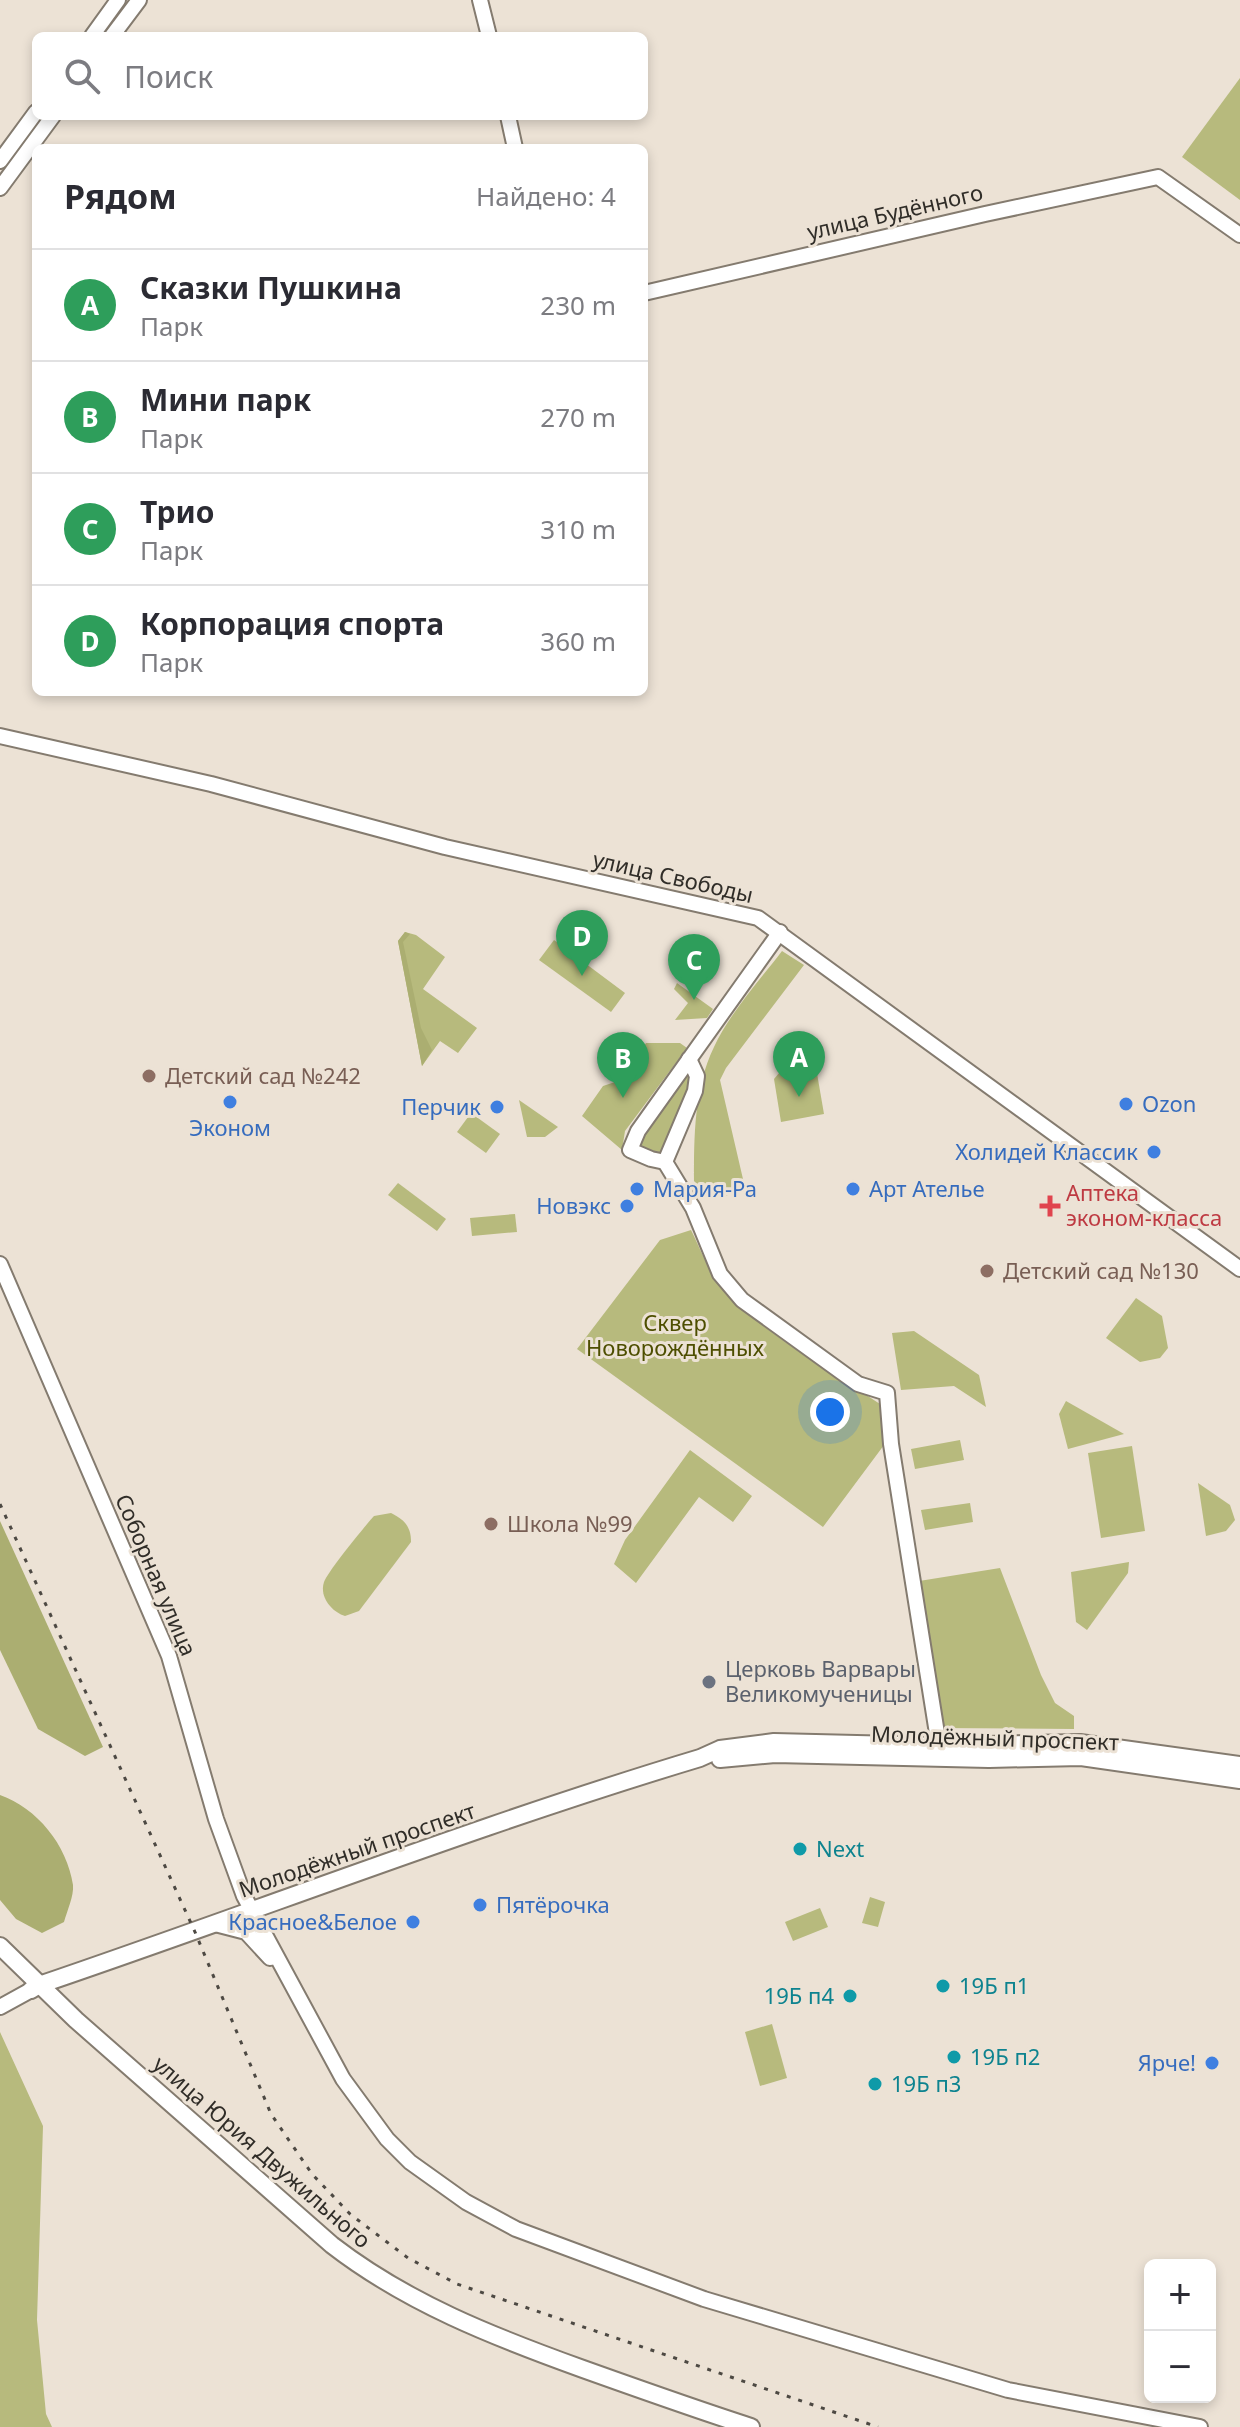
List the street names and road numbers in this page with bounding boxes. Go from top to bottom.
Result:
street label: улица Будённого [804,176,986,246]
street label: улица Свободы [590,843,756,909]
street label: Соборная улица [109,1489,205,1660]
street label: Молодёжный проспект [871,1718,1120,1756]
street label: Молодёжный проспект [234,1794,479,1904]
street label: улица Юрия Двужильного [147,2048,378,2254]

